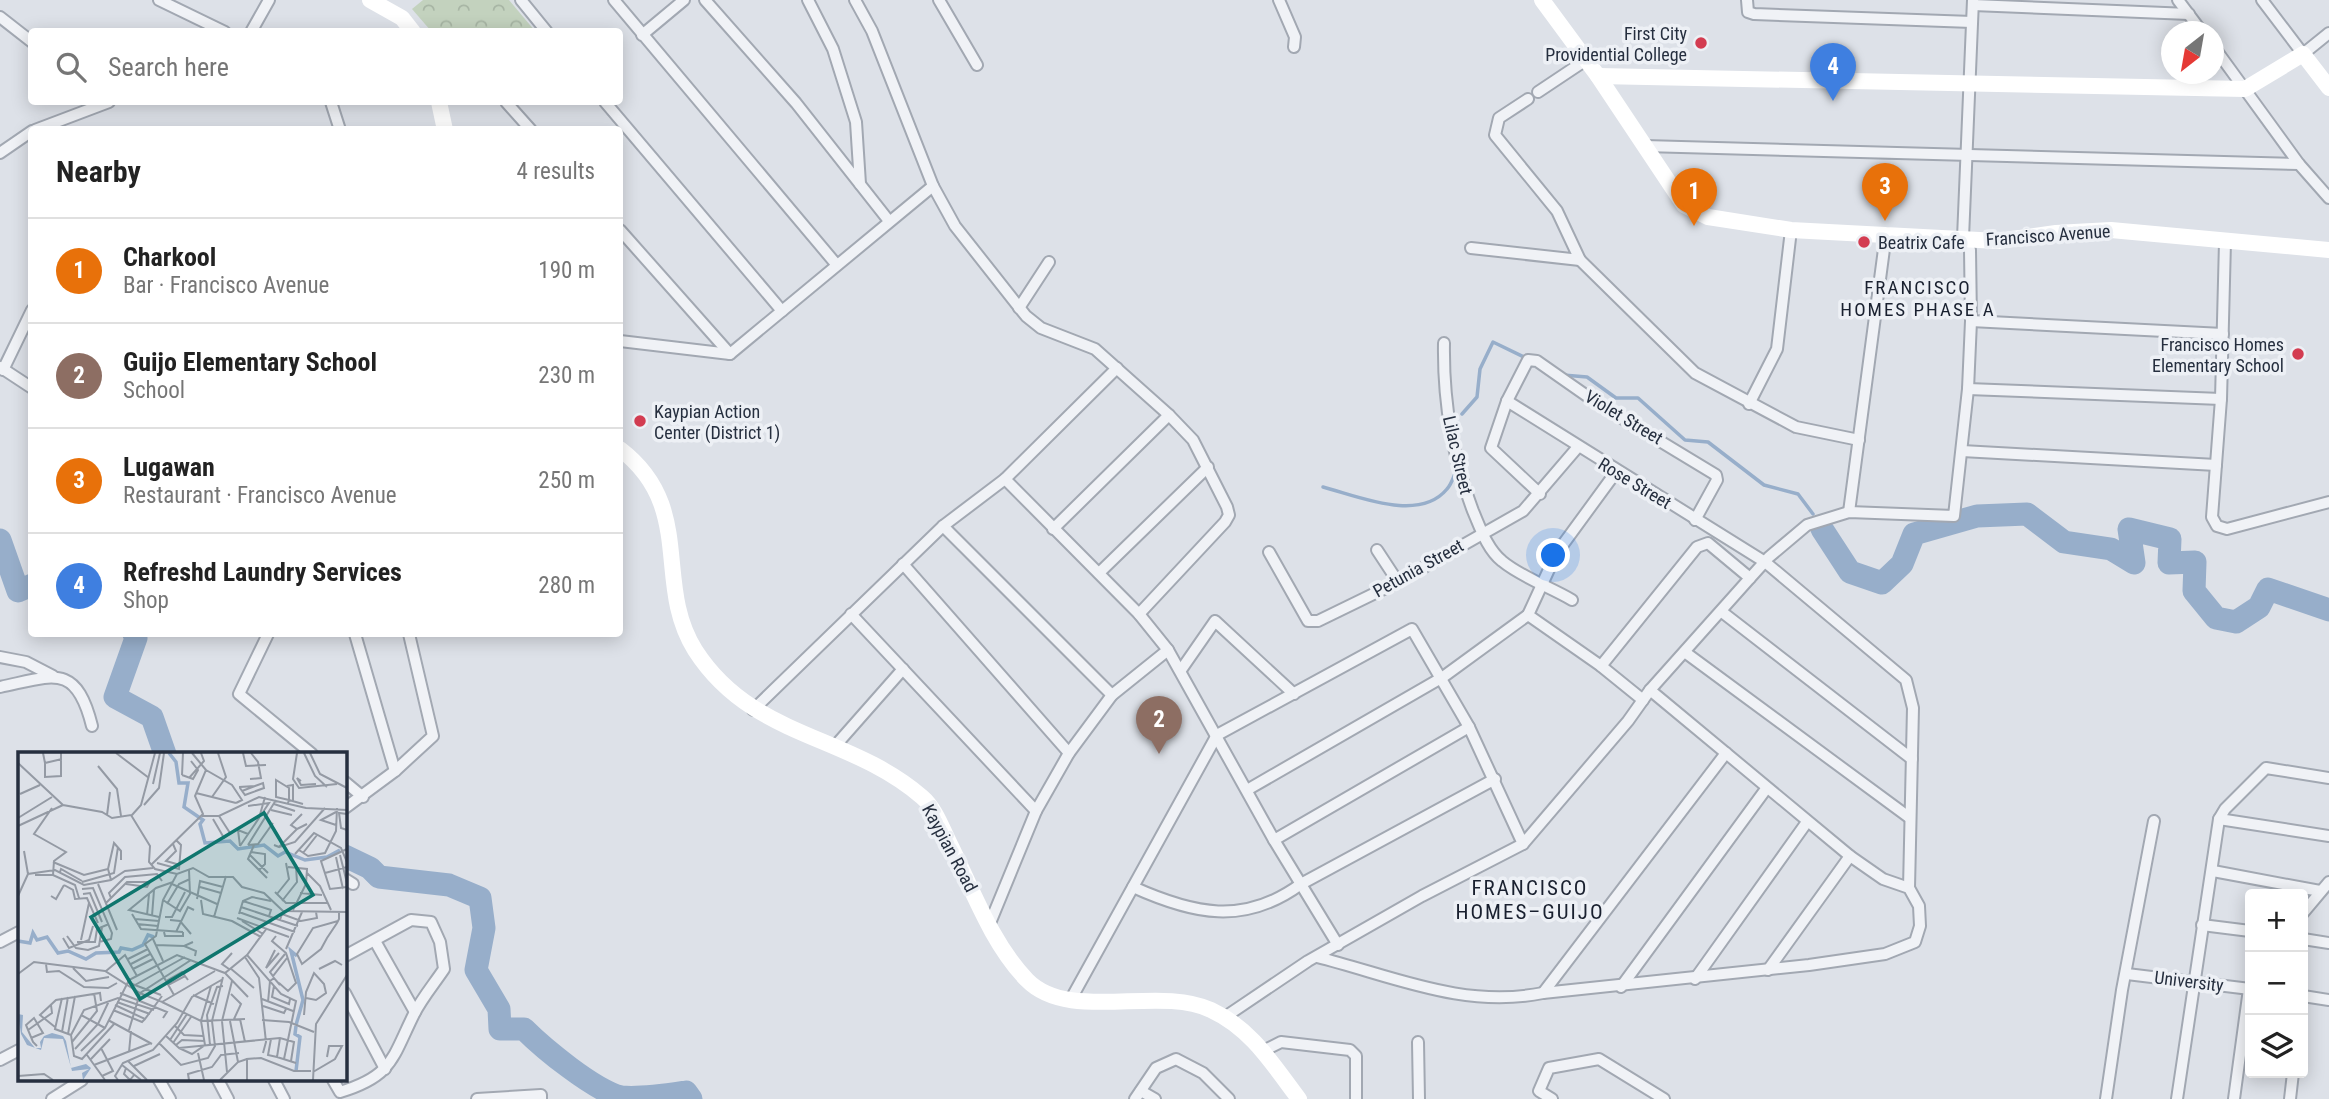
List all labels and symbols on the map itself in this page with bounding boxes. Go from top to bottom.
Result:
north arrow [2161,21,2224,84]
place label: First City Providential College [1545,23,1687,65]
marker: First City Providential College [1693,35,1709,51]
pin: 4 [1810,43,1856,101]
pin: 3 [1862,163,1908,221]
pin: 1 [1671,168,1717,226]
street label: Francisco Avenue [1985,220,2111,250]
place label: Beatrix Cafe [1878,232,1965,253]
marker: Beatrix Cafe [1856,234,1872,250]
district label: FRANCISCO HOMES PHASE A [1840,276,1996,321]
place label: Francisco Homes Elementary School [2152,334,2284,376]
marker: Francisco Homes Elementary School [2290,346,2306,362]
street label: Violet Street [1581,385,1667,449]
place label: Kaypian Action Center (District 1) [654,401,780,444]
marker: Kaypian Action Center (District 1) [632,413,648,429]
street label: Lilac Street [1439,414,1477,496]
street label: Rose Street [1595,453,1675,513]
street label: Petunia Street [1369,535,1467,601]
your location [1536,538,1570,572]
pin: 2 [1136,696,1182,754]
inset map [18,752,346,1082]
street label: Kaypian Road [918,800,982,896]
district label: FRANCISCO HOMES–GUIJO [1455,876,1605,924]
street label: University [2153,966,2225,996]

